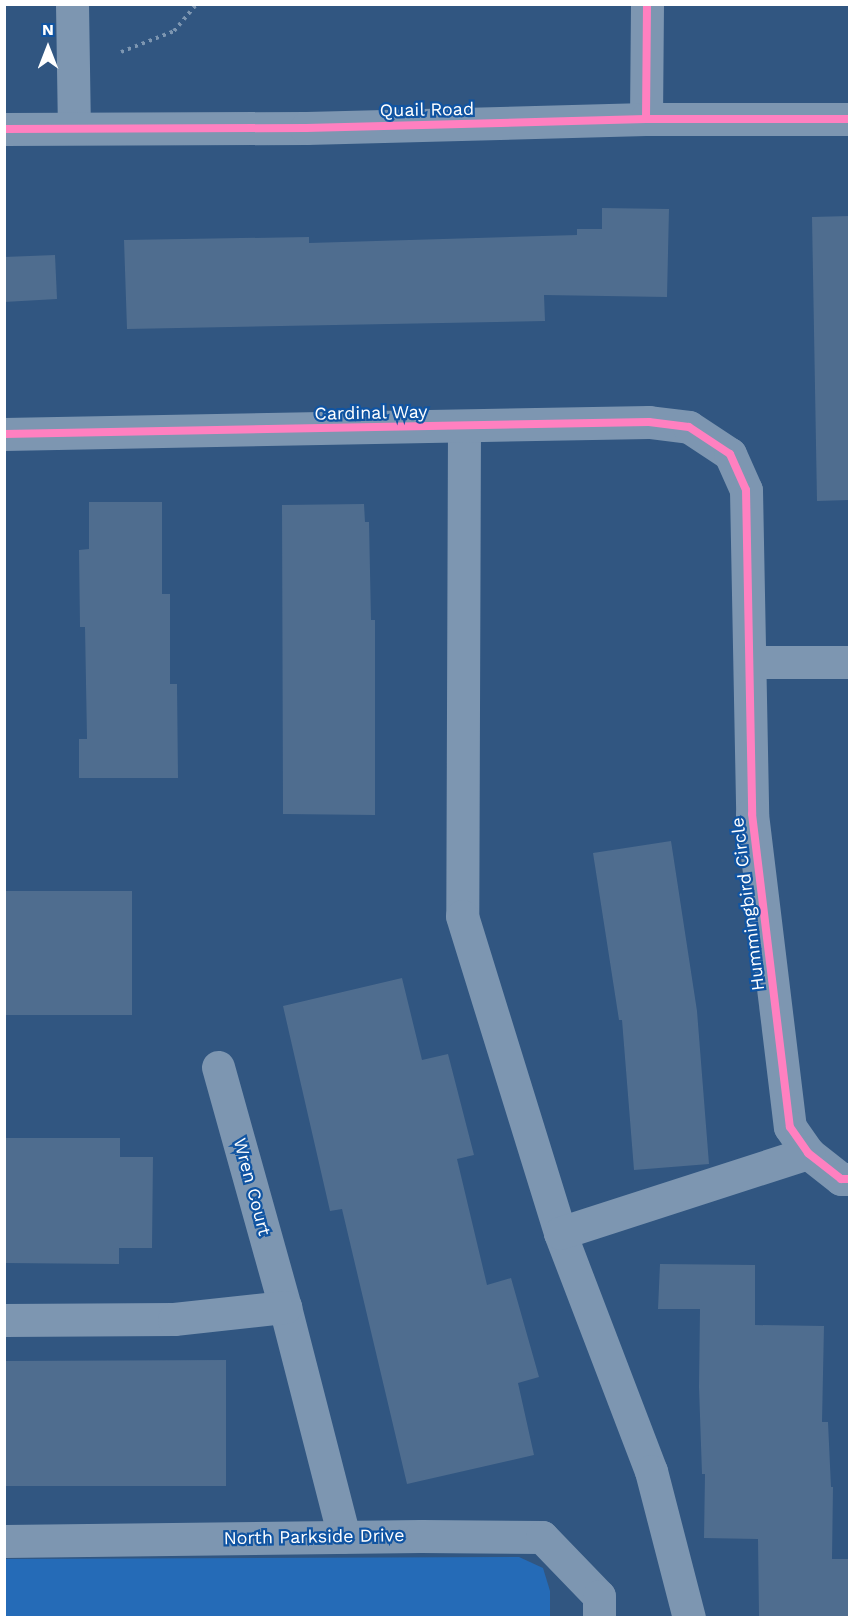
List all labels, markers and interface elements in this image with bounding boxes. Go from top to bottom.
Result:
north arrow [18,18,78,78]
text: N [42,20,54,39]
street label: Quail Road [379,98,475,122]
street label: Cardinal Way [314,401,428,425]
street label: Hummingbird Circle [727,816,769,992]
street label: Wren Court [229,1136,275,1238]
street label: North Parkside Drive [223,1525,405,1549]

